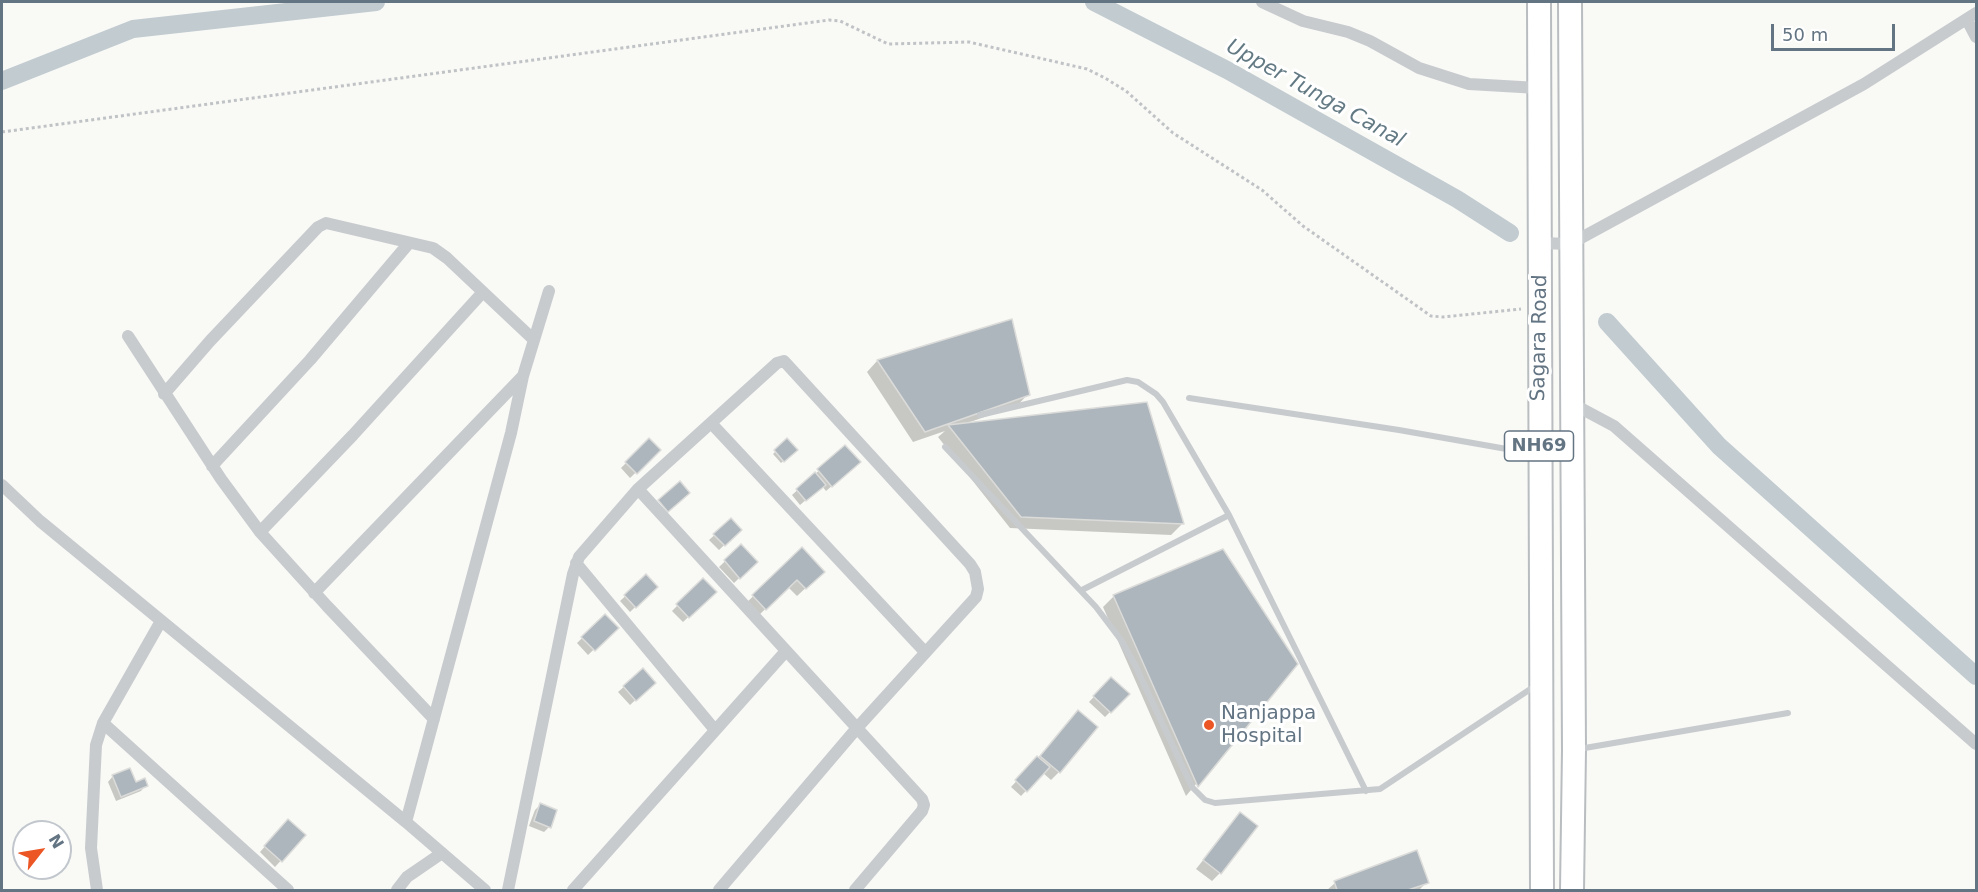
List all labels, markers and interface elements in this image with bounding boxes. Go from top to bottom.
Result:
scale bar [1774,12,1898,50]
text: 50 m [1782,24,1828,45]
water label: Upper Tunga Canal [1221,34,1409,154]
street label: Sagara Road [1527,274,1553,402]
road number: NH69 [1504,431,1574,461]
place label: Nanjappa Hospital [1221,702,1316,749]
marker: Nanjappa Hospital [1202,718,1216,732]
north arrow [12,820,72,880]
text: N [45,831,68,852]

